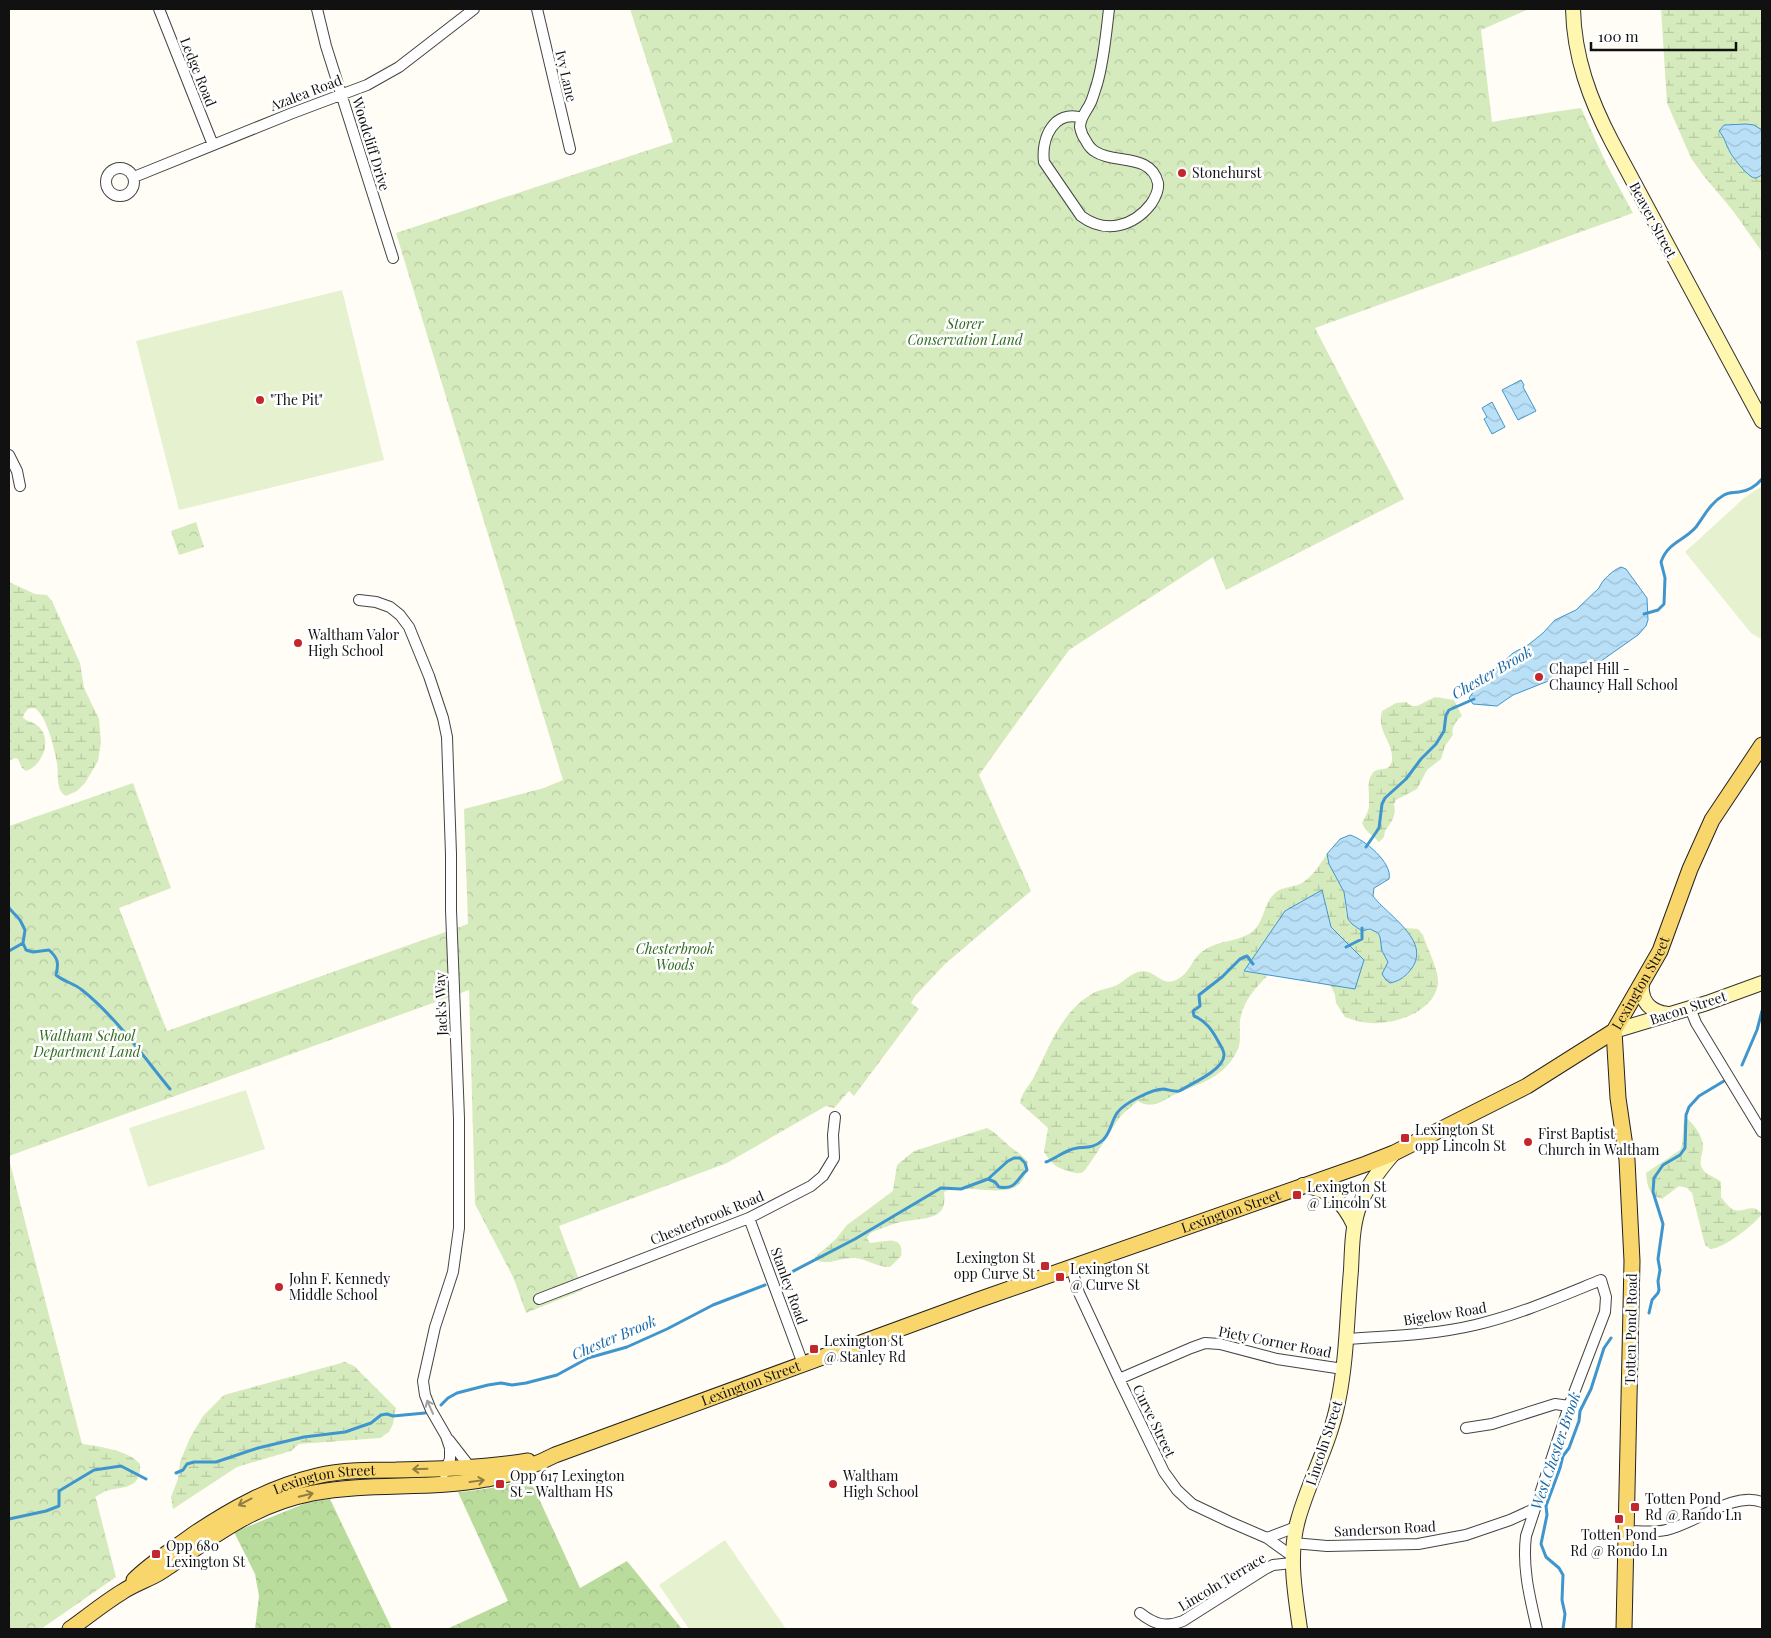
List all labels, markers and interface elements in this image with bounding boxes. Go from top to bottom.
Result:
scale bar [1591,20,1736,52]
text: 100 m [1598,26,1639,46]
street label: Ledge Road [176,34,221,109]
street label: Ivy Lane [551,48,582,103]
street label: Azalea Road [266,70,344,115]
street label: Woodcliff Drive [348,94,395,193]
place label: Stonehurst [1192,163,1262,182]
marker: Stonehurst [1176,167,1188,179]
street label: Beaver Street [1625,178,1682,262]
park label: Storer Conservation Land [907,314,1023,349]
place label: "The Pit" [270,390,323,409]
marker: "The Pit" [254,394,266,406]
place label: Waltham Valor High School [307,625,400,660]
marker: Waltham Valor High School [292,637,304,649]
water label: Chester Brook [1448,641,1536,703]
place label: Chapel Hill - Chauncy Hall School [1549,659,1678,694]
marker: Chapel Hill - Chauncy Hall School [1533,671,1545,683]
street label: Lexington Street [1607,933,1674,1033]
park label: Chesterbrook Woods [636,939,714,974]
street label: Jack's Way [430,972,451,1037]
street label: Bacon Street [1647,986,1730,1029]
park label: Waltham School Department Land [33,1026,141,1061]
place label: Lexington St opp Lincoln St [1415,1120,1507,1155]
place label: First Baptist Church in Waltham [1538,1124,1660,1159]
marker: Lexington St opp Lincoln St [1399,1132,1411,1144]
marker: First Baptist Church in Waltham [1522,1136,1534,1148]
place label: Lexington St @ Lincoln St [1307,1177,1387,1212]
street label: Lexington Street [1178,1184,1284,1237]
street label: Chesterbrook Road [647,1186,767,1249]
marker: Lexington St @ Lincoln St [1291,1189,1303,1201]
street label: Stanley Road [767,1245,812,1327]
place label: Lexington St opp Curve St [954,1248,1036,1283]
place label: Lexington St @ Curve St [1070,1259,1150,1294]
marker: Lexington St opp Curve St [1039,1260,1051,1272]
place label: John F. Kennedy Middle School [288,1269,390,1304]
marker: Lexington St @ Curve St [1054,1271,1066,1283]
street label: Totten Pond Road [1620,1273,1641,1385]
marker: John F. Kennedy Middle School [273,1281,285,1293]
street label: Bigelow Road [1402,1298,1488,1329]
water label: Chester Brook [568,1310,659,1364]
street label: Piety Corner Road [1217,1321,1333,1362]
place label: Lexington St @ Stanley Rd [824,1331,906,1366]
marker: Lexington St @ Stanley Rd [808,1343,820,1355]
street label: Lexington Street [698,1356,804,1410]
street label: Curve Street [1129,1381,1181,1461]
water label: West Chester Brook [1525,1389,1585,1512]
street label: Lincoln Street [1301,1397,1347,1488]
one-way arrow [425,1400,435,1415]
street label: Lexington Street [270,1460,377,1498]
one-way arrow [412,1464,428,1474]
place label: Opp 617 Lexington St - Waltham HS [510,1466,625,1501]
place label: Waltham High School [842,1466,919,1501]
one-way arrow [469,1476,485,1486]
marker: Opp 617 Lexington St - Waltham HS [494,1478,506,1490]
marker: Waltham High School [827,1478,839,1490]
place label: Totten Pond Rd @ Rando Ln [1645,1489,1742,1524]
one-way arrow [297,1490,313,1499]
one-way arrow [238,1498,253,1507]
marker: Totten Pond Rd @ Rando Ln [1629,1501,1641,1513]
marker: Totten Pond Rd @ Rondo Ln [1613,1513,1625,1525]
street label: Sanderson Road [1334,1516,1436,1541]
place label: Totten Pond Rd @ Rondo Ln [1570,1525,1668,1560]
place label: Opp 680 Lexington St [166,1536,246,1571]
marker: Opp 680 Lexington St [150,1548,162,1560]
street label: Lincoln Terrace [1174,1548,1269,1615]

